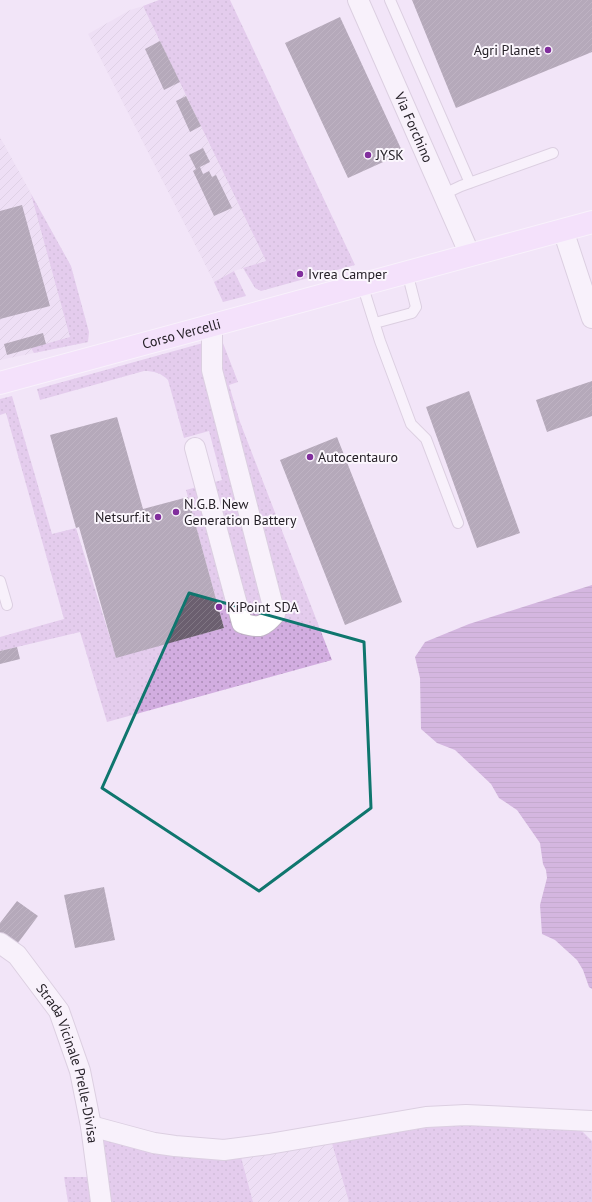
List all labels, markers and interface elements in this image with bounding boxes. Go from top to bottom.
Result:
place label: Agri Planet [474,41,540,59]
marker: Agri Planet [543,45,553,55]
street label: Via Forchino [390,88,437,165]
place label: JYSK [375,146,404,164]
marker: JYSK [363,150,373,160]
place label: Ivrea Camper [308,265,387,283]
marker: Ivrea Camper [295,269,305,279]
street label: Corso Vercelli [140,314,223,353]
place label: Autocentauro [318,448,398,466]
marker: Autocentauro [305,452,315,462]
place label: N.G.B. New Generation Battery [184,495,297,529]
marker: N.G.B. New Generation Battery [171,507,181,517]
place label: Netsurf.it [95,508,150,526]
marker: Netsurf.it [153,512,163,522]
place label: KiPoint SDA [227,598,299,616]
marker: KiPoint SDA [214,602,224,612]
street label: Strada Vicinale Prelle-Divisa [32,980,102,1144]

